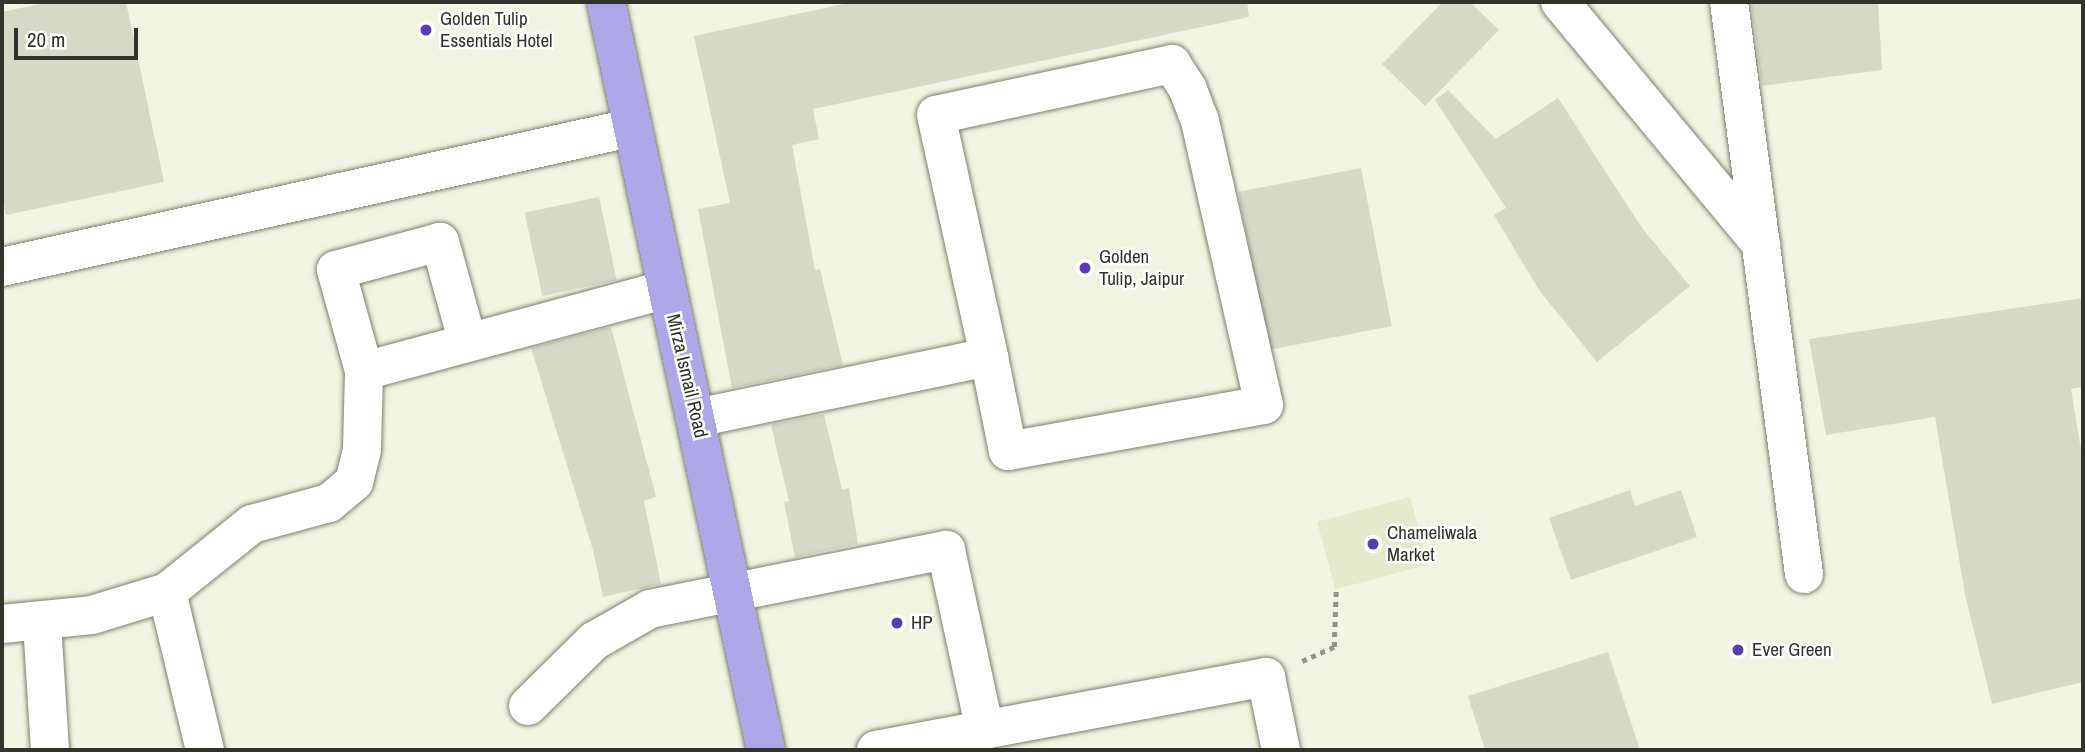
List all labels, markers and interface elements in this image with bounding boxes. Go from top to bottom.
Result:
place label: Golden Tulip Essentials Hotel [440,8,553,52]
scale bar [18,14,142,58]
marker: Golden Tulip Essentials Hotel [418,22,434,38]
text: 20 m [27,25,65,54]
place label: Golden Tulip, Jaipur [1099,246,1184,290]
marker: Golden Tulip, Jaipur [1077,260,1093,276]
street label: Mirza Ismail Road [662,312,712,440]
place label: Chameliwala Market [1387,522,1477,566]
marker: Chameliwala Market [1365,536,1381,552]
place label: HP [911,612,933,634]
marker: HP [889,615,905,631]
place label: Ever Green [1752,639,1832,661]
marker: Ever Green [1730,642,1746,658]

